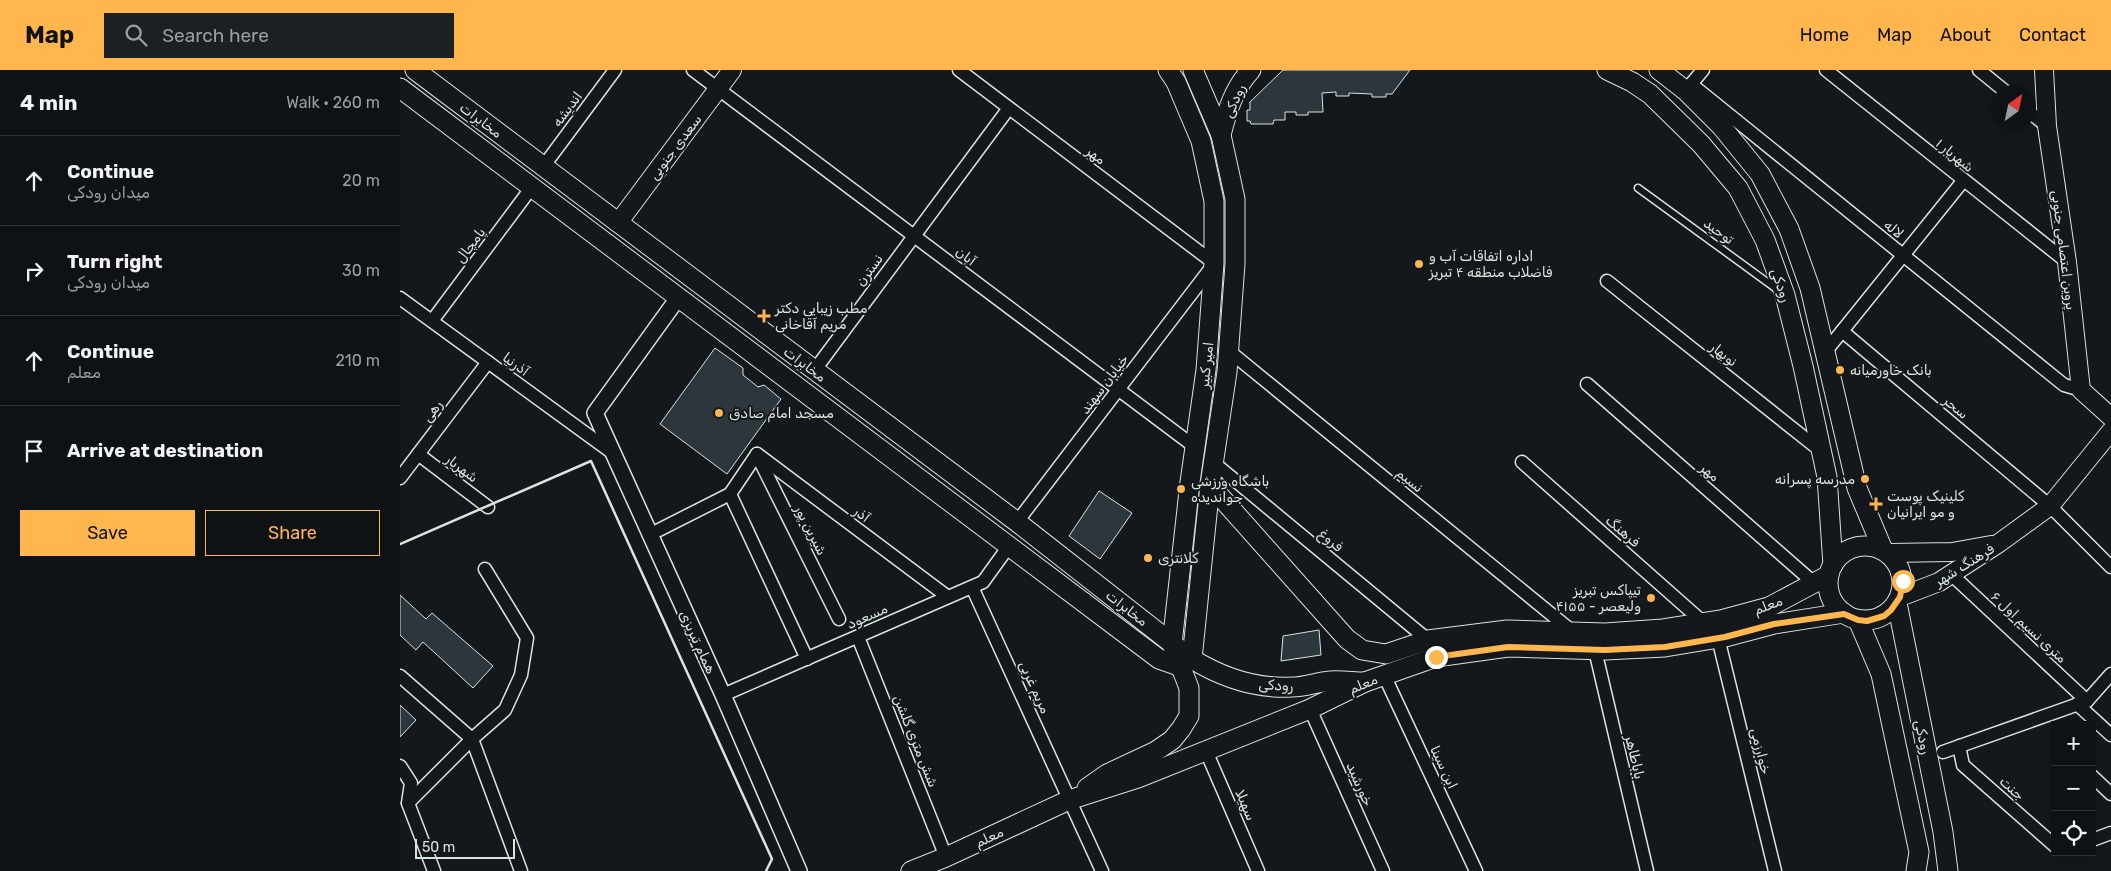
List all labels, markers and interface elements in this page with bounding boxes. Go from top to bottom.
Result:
search box [104,13,454,58]
text: Map [25,21,74,49]
icon: search [122,21,150,49]
text: Search here [162,24,269,47]
text: Home [1800,24,1849,46]
text: Map [1877,24,1912,46]
text: About [1940,24,1991,46]
text: Contact [2019,24,2086,46]
street label: رودکى [1220,82,1249,121]
north arrow [1991,85,2036,130]
street label: اندیشه [549,88,586,130]
text: 4 min [20,90,78,115]
text: Walk · 260 m [286,93,380,112]
street label: مخابرات [456,99,505,142]
street label: سعدى جنوبی [645,111,706,183]
street label: شهریار ۱ [1932,135,1977,176]
street label: مهر [1082,142,1109,168]
text: Continue [67,160,154,183]
icon: ahead [20,167,48,195]
text: 20 m [342,171,380,190]
text: میدان رودکی [67,183,150,202]
street label: پروین اعتصامی جنوبی [2047,189,2079,311]
street label: توحید [1700,215,1737,248]
street label: لاله [1880,216,1907,242]
street label: پامچال [452,224,490,267]
street label: آبان [952,243,979,270]
place label: اداره اتفاقات آب و فاضلاب منطقه ۴ تبریز [1428,248,1553,281]
text: Turn right [67,250,162,273]
street label: نسترن [852,251,887,290]
icon: right [20,257,48,285]
marker: اداره اتفاقات آب و فاضلاب منطقه ۴ تبریز [1413,258,1425,270]
text: 30 m [342,261,380,280]
street label: رودکى [1767,266,1794,304]
text: میدان رودکی [67,273,150,292]
place label: مطب زیبایی دکتر مریم آقاخانی [774,300,868,333]
marker: مطب زیبایی دکتر مریم آقاخانی [757,309,771,323]
street label: نوبهار [1706,338,1741,370]
text: Continue [67,340,154,363]
street label: امیر کبیر [1196,341,1217,390]
street label: مخابرات [780,343,829,386]
icon: ahead [20,347,48,375]
street label: آذرنیا [499,349,532,380]
text: 210 m [335,351,380,370]
street label: خیابان سهند [1076,351,1133,418]
place label: بانک خاورمیانه [1850,362,1932,379]
text: معلم [67,363,101,382]
marker: بانک خاورمیانه [1834,364,1846,376]
street label: سحر [1939,391,1972,423]
street label: رهی [419,397,446,426]
place label: مسجد امام صادق [729,405,834,423]
marker: مسجد امام صادق [713,407,725,419]
icon: arrive [20,437,48,465]
text: Arrive at destination [67,439,263,462]
street label: شهریار [441,450,481,486]
street label: مهر [1696,459,1723,486]
street label: نسیم [1393,464,1427,496]
place label: مدرسه پسرانه [1775,471,1855,489]
place label: باشگاه ورزشی جواندیده [1191,473,1269,506]
marker: مدرسه پسرانه [1859,473,1871,485]
marker: باشگاه ورزشی جواندیده [1175,483,1187,495]
place label: کلینیک پوست و مو ایرانیان [1887,488,1965,521]
marker: کلینیک پوست و مو ایرانیان [1869,497,1883,511]
street label: شیرین پور [789,501,830,559]
street label: آذر [849,502,873,526]
button: Save [20,510,195,556]
button: Share [205,510,380,556]
street label: فرهنگ [1602,512,1644,551]
street label: فروغ [1314,525,1347,557]
street label: فرهنگ شهر [1930,540,1998,591]
place label: کلانتری [1158,550,1199,567]
marker: کلانتری [1142,552,1154,564]
route start [1892,570,1915,593]
place label: تیپاکس تبریز ولیعصر - ۴۱۵۵ [1556,582,1641,615]
street label: مخابرات [1102,587,1151,630]
street label: ۶ متری نسیم اول [1987,588,2070,667]
marker: تیپاکس تبریز ولیعصر - ۴۱۵۵ [1645,592,1657,604]
street label: معلم [1751,592,1785,619]
street label: مسعود [844,600,890,633]
street label: همام تبریزی [675,608,720,677]
route end [1425,646,1448,669]
street label: مریم غربی [1015,658,1054,717]
street label: معلم [1346,671,1380,698]
street label: رودکی [1258,676,1294,695]
street label: شش متری گلشن [889,693,942,790]
street label: رودکی [1911,718,1934,756]
map controls [2051,721,2096,856]
button: + [2051,721,2096,766]
street label: خوارزمی [1747,726,1775,776]
street label: باباطاهر [1621,732,1648,781]
street label: ابن سینا [1426,743,1461,791]
street label: خورشید [1342,760,1377,809]
button: − [2051,766,2096,811]
street label: جنت [1996,773,2028,804]
street label: سهیلا [1231,787,1260,823]
button: locate [2051,811,2096,856]
street label: معلم [972,823,1006,851]
scale bar [415,836,515,859]
text: 50 m [422,839,455,856]

